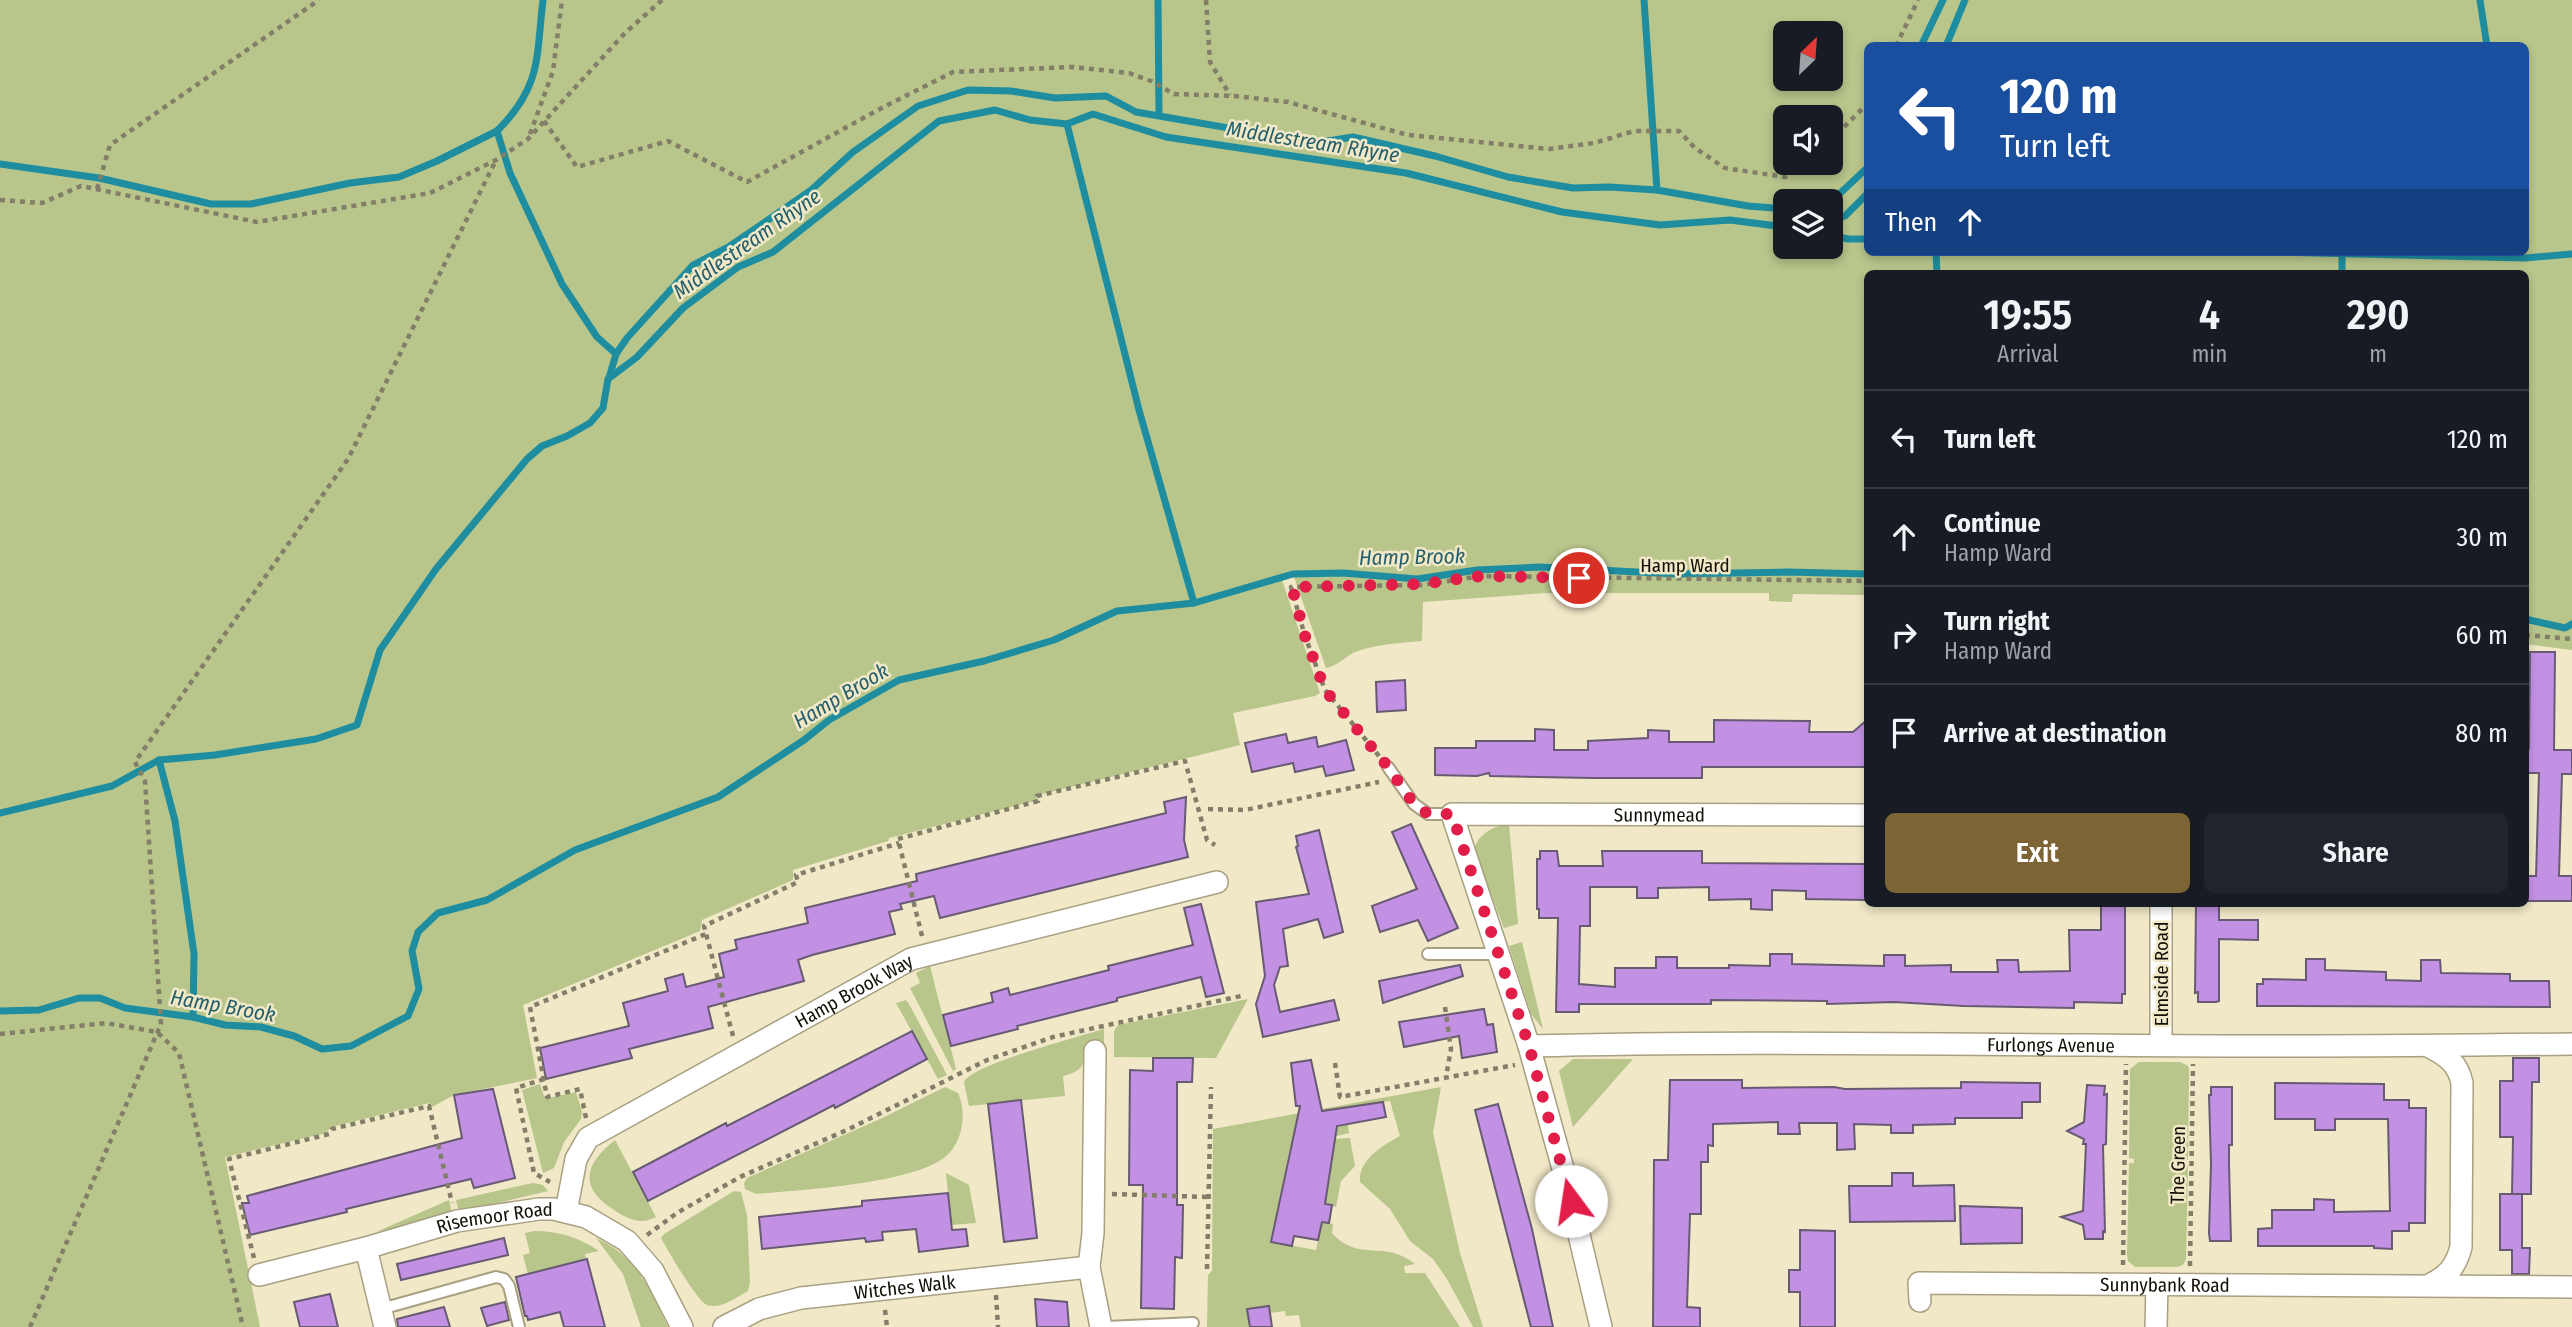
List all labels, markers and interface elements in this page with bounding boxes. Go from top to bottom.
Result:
north arrow [1773,21,1843,91]
map controls [1773,21,1843,259]
text: 120 m [2000,67,2118,126]
icon: left [1885,70,1976,161]
button: sound [1773,105,1843,175]
water label: Middlestream Rhyne [1225,116,1401,168]
text: Turn left [2000,127,2110,165]
water label: Middlestream Rhyne [668,183,826,305]
button: layers [1773,189,1843,259]
icon: ahead [1951,203,1989,241]
text: Then [1885,207,1937,238]
text: 19:55 [1983,290,2072,340]
text: 4 [2199,290,2220,340]
text: 290 [2347,290,2410,340]
text: Arrival [1997,340,2058,368]
text: min [2192,340,2227,368]
text: m [2369,340,2387,368]
icon: left [1885,420,1923,458]
text: Turn left [1944,424,2036,455]
text: 120 m [2447,424,2508,455]
text: Continue [1944,508,2041,539]
icon: ahead [1885,518,1923,556]
text: 30 m [2457,522,2508,553]
text: Hamp Ward [1944,539,2052,567]
water label: Hamp Brook [1359,543,1465,571]
pin [1549,548,1609,608]
street label: Hamp Ward [1640,554,1730,577]
icon: arrive [1560,559,1598,597]
text: Turn right [1944,606,2050,637]
icon: right [1885,616,1923,654]
text: 60 m [2455,620,2508,651]
text: Hamp Ward [1944,637,2052,665]
water label: Hamp Brook [789,658,893,734]
icon: arrive [1885,714,1923,752]
text: Arrive at destination [1944,718,2167,749]
text: 80 m [2455,718,2508,749]
street label: Sunnymead [1614,803,1705,826]
button: Exit [1885,813,2190,893]
button: Share [2204,813,2508,893]
street label: Elmside Road [2150,922,2173,1026]
street label: Hamp Brook Way [791,949,917,1033]
water label: Hamp Brook [168,984,278,1028]
street label: Furlongs Avenue [1987,1033,2115,1057]
street label: The Green [2166,1126,2190,1204]
position arrow [1534,1164,1608,1238]
street label: Risemoor Road [433,1197,553,1238]
street label: Witches Walk [853,1270,957,1304]
street label: Sunnybank Road [2100,1273,2230,1296]

